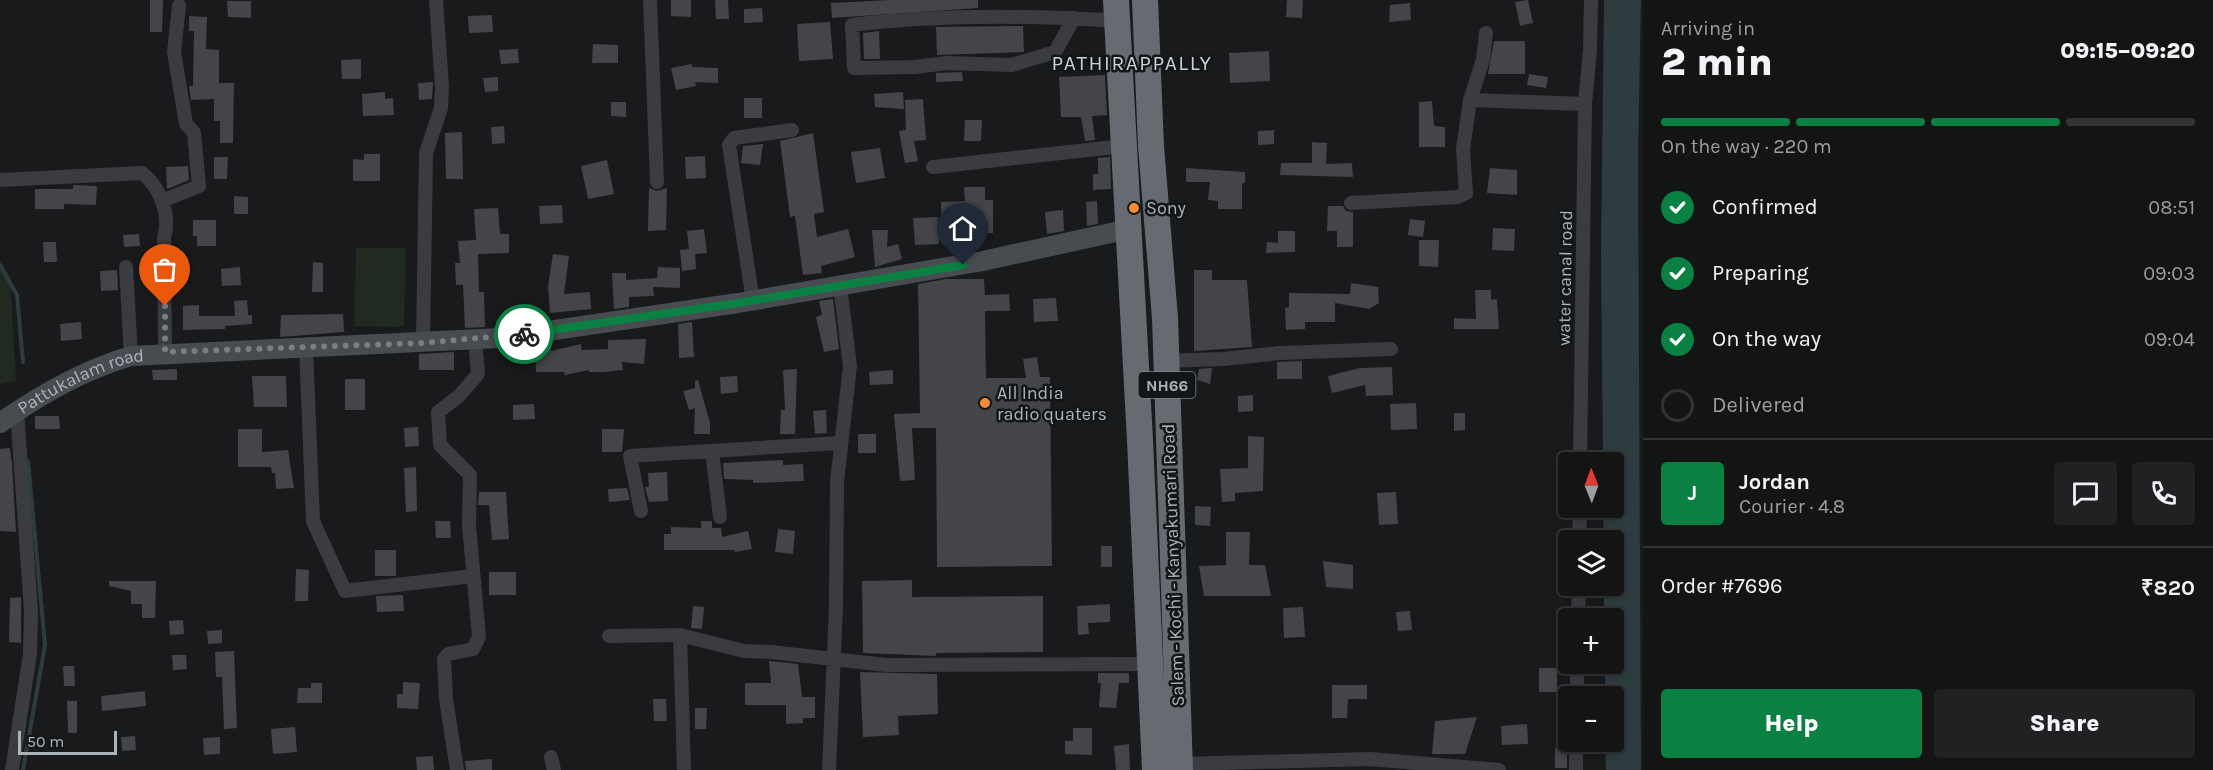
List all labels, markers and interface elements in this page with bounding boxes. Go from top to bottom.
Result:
text: Arriving in [1661,17,1755,40]
text: 09:15–09:20 [2060,38,2195,64]
text: 2 min [1661,39,1773,85]
district label: PATHIRAPPALLY [1051,51,1213,75]
text: On the way · 220 m [1661,135,1832,158]
icon: check [1661,191,1694,224]
text: Confirmed [1712,194,1818,220]
text: 08:51 [2148,196,2195,219]
place label: Sony [1146,197,1187,219]
marker: Sony [1127,201,1141,215]
pin [937,203,988,265]
street label: water canal road [1553,210,1577,346]
icon: home [946,212,979,245]
pin [139,244,190,306]
icon: bag [148,253,181,286]
icon: check [1661,257,1694,290]
text: Preparing [1712,260,1809,286]
text: 09:03 [2143,262,2195,285]
courier [494,304,554,364]
icon: bike [508,318,541,351]
icon: check [1661,323,1694,356]
text: On the way [1712,326,1821,352]
text: 09:04 [2144,328,2195,351]
street label: Pattukalam road [13,344,144,419]
road number: NH66 [1138,372,1196,398]
place label: All India radio quaters [997,382,1107,425]
text: Delivered [1712,392,1805,418]
marker: All India radio quaters [978,396,992,410]
street label: Salem - Kochi - Kanyakumari Road [1157,423,1189,707]
north arrow [1558,452,1624,518]
map controls [1558,452,1624,752]
button: chat [2054,462,2117,525]
button: phone [2132,462,2195,525]
text: Jordan [1739,469,1810,495]
text: J [1688,480,1697,506]
text: Courier · 4.8 [1739,495,1845,518]
button: layers [1558,530,1624,596]
text: Order #7696 [1661,573,1783,599]
text: ₹820 [2141,575,2195,601]
button: + [1558,608,1624,674]
button: − [1558,686,1624,752]
button: Help [1661,689,1922,758]
button: Share [1934,689,2195,758]
scale bar [18,728,117,756]
text: 50 m [27,732,64,751]

